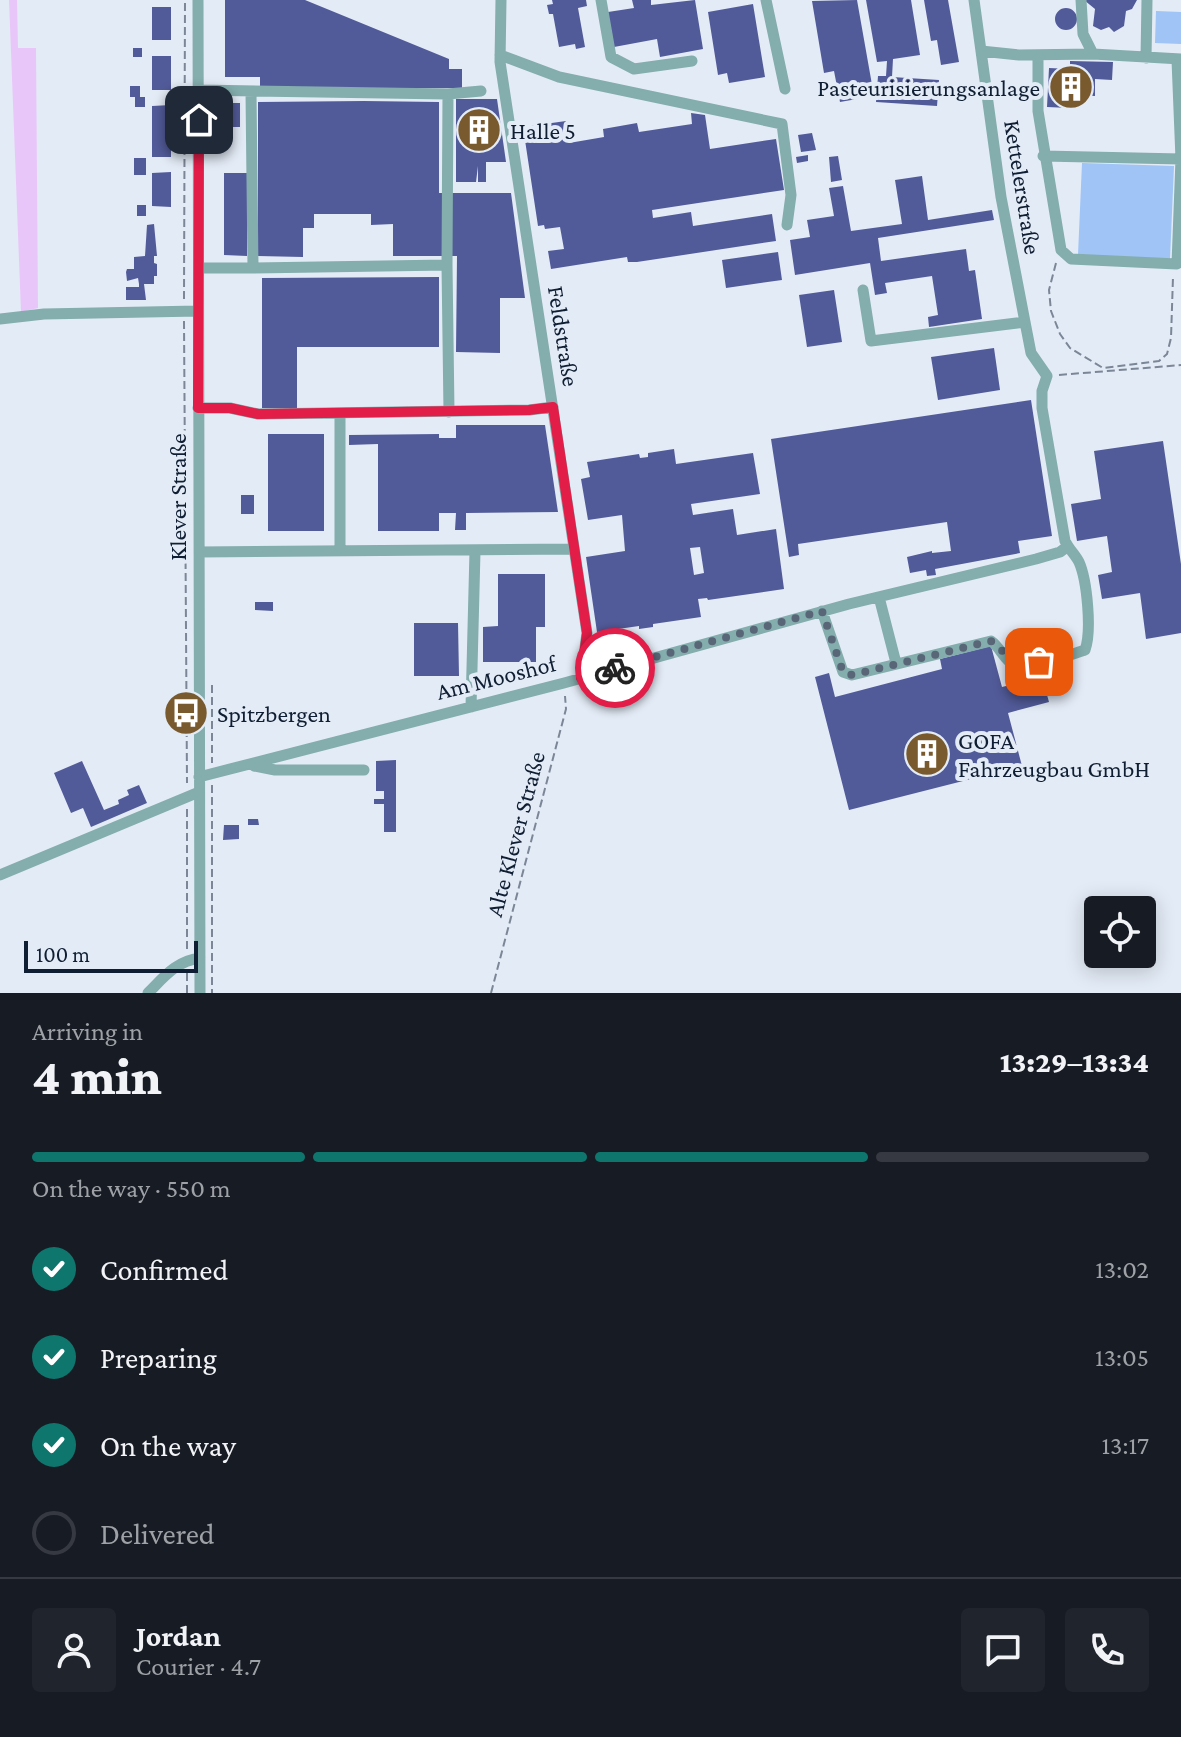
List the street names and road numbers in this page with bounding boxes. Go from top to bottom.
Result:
street label: Kettelerstraße [999,118,1047,256]
street label: Feldstraße [543,284,585,388]
street label: Klever Straße [164,433,191,561]
street label: Am Mooshof [433,649,561,705]
street label: Alte Klever Straße [480,748,550,920]

